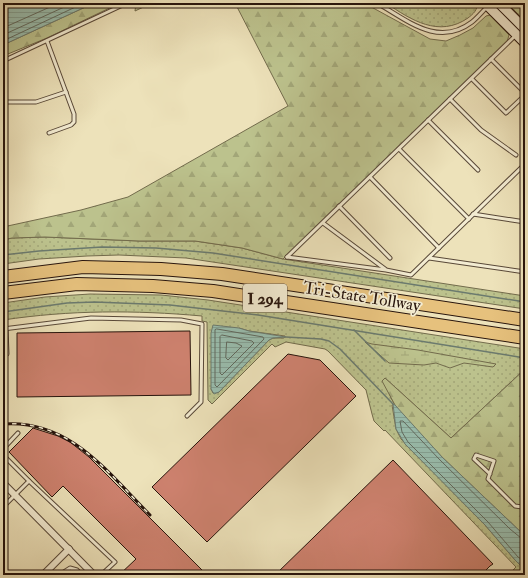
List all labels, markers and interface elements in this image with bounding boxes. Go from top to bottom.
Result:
street label: Tri-State Tollway [301,277,423,317]
road number: I 294 [243,284,287,312]

